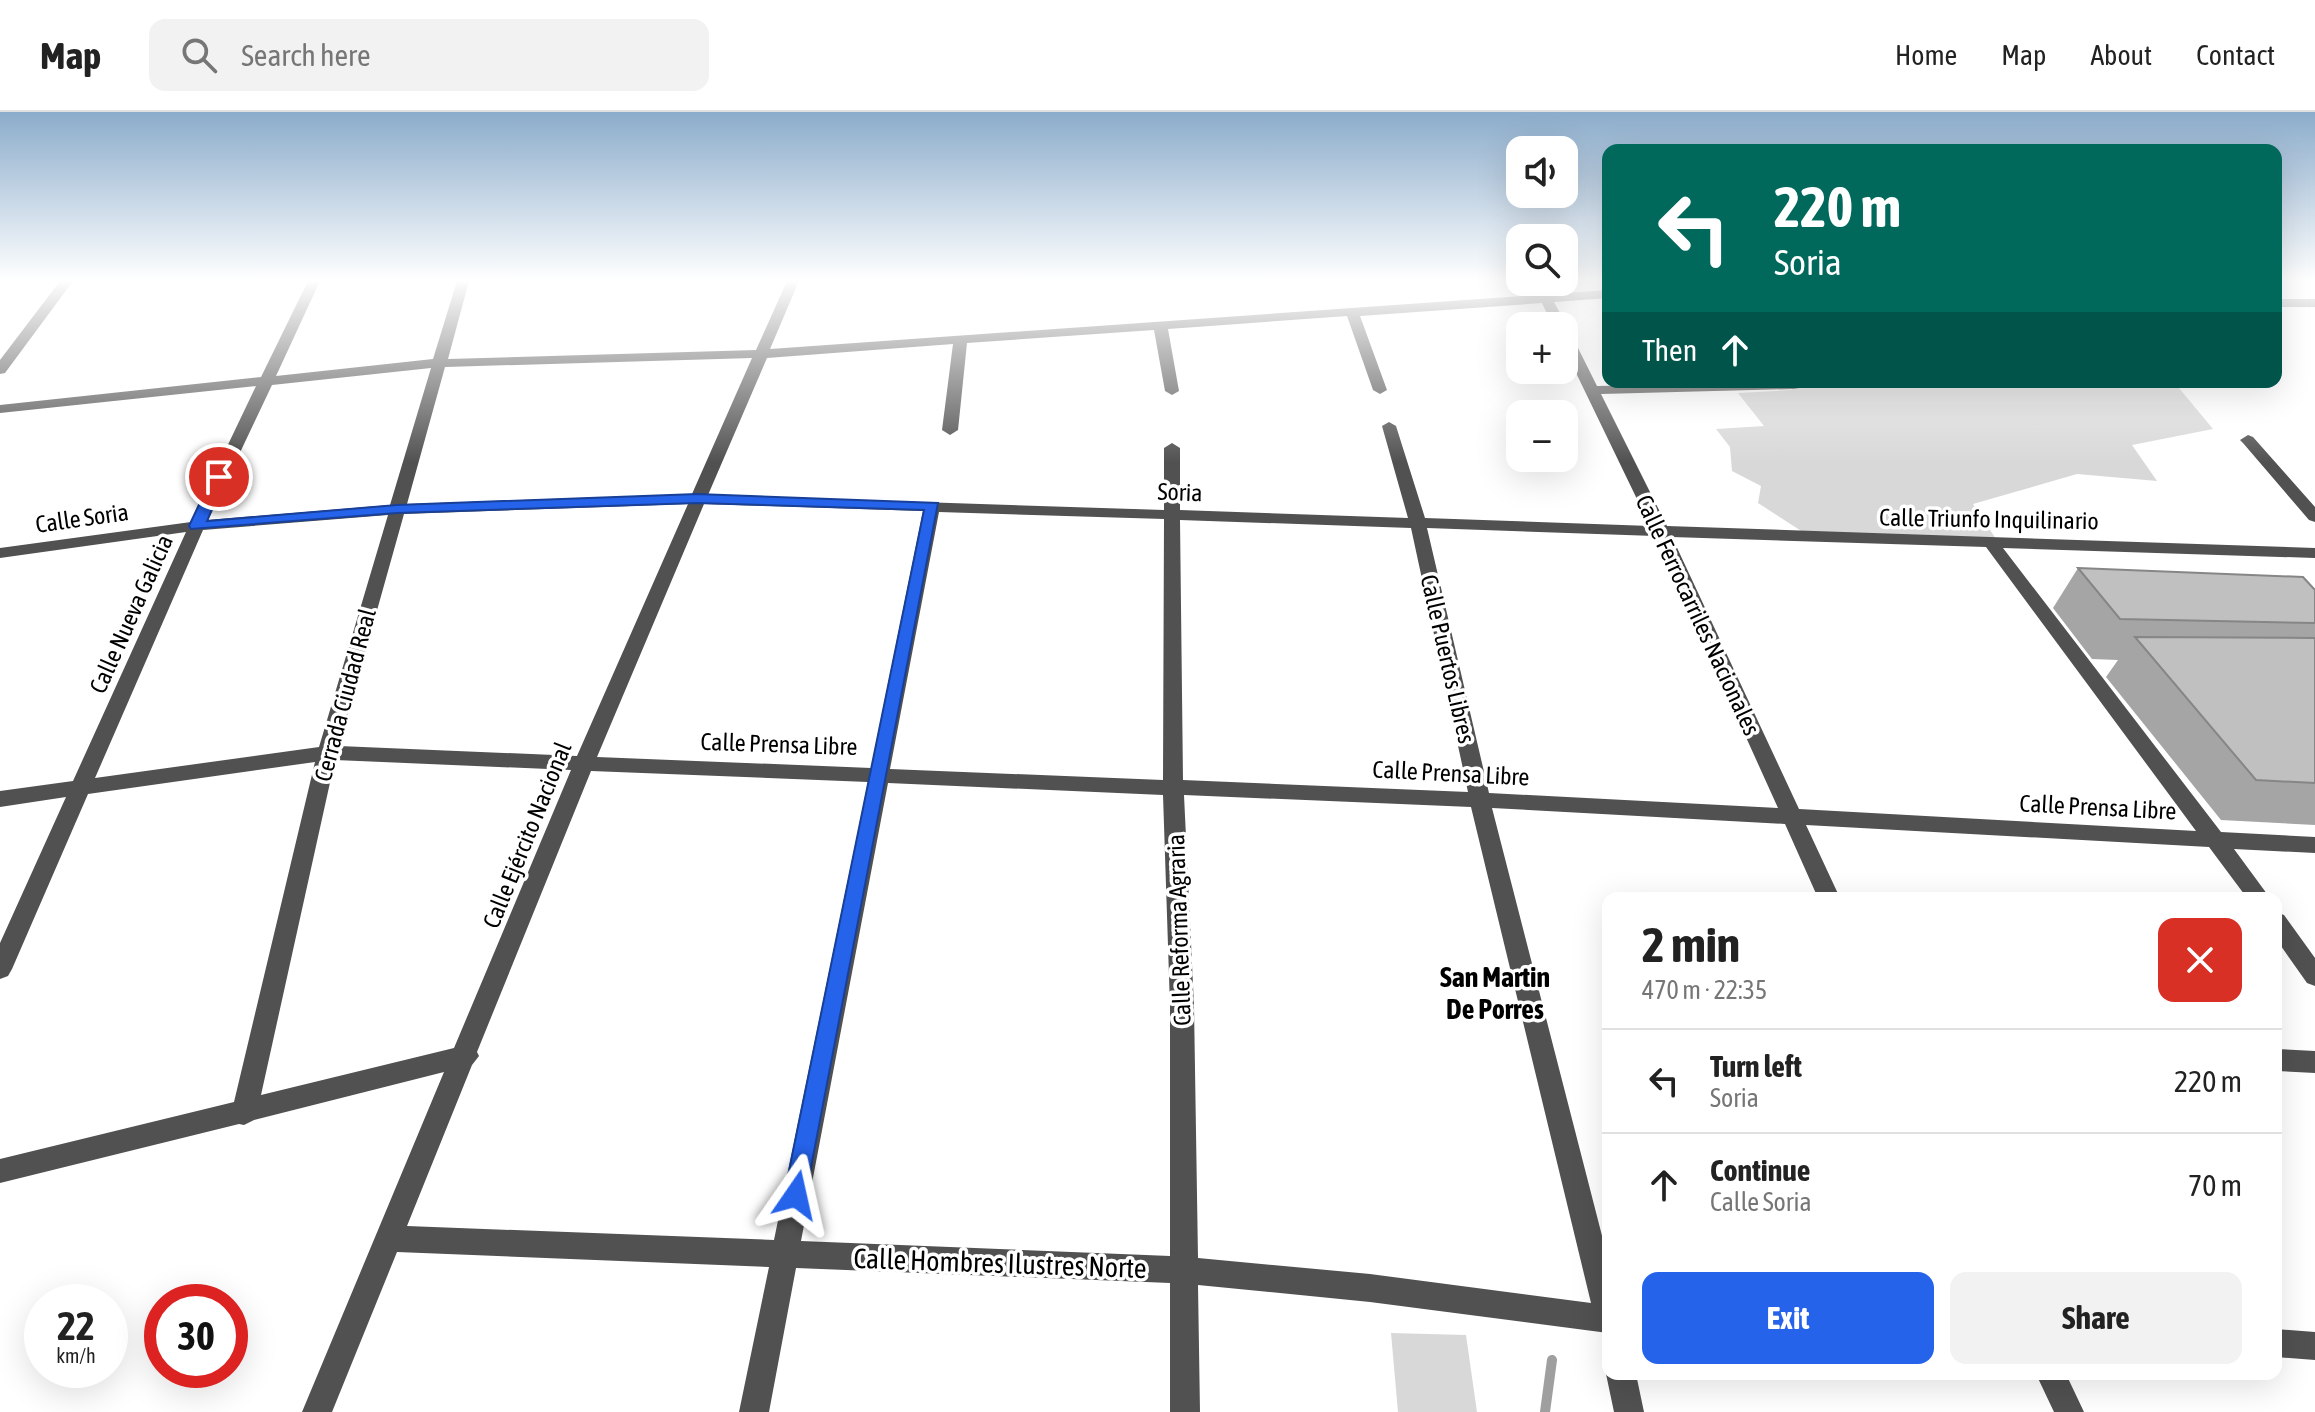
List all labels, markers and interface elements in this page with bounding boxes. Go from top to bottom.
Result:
search box [149,19,709,91]
icon: search [177,33,221,77]
text: Map [40,34,101,77]
text: Search here [241,38,371,72]
text: Home [1895,39,1957,71]
text: Map [2001,39,2046,71]
text: About [2090,39,2152,71]
text: Contact [2196,39,2275,71]
map controls [1506,136,1578,472]
button: sound [1506,136,1578,208]
text: 220 m [1774,175,1901,239]
icon: left [1642,176,1746,280]
button: search [1506,224,1578,296]
text: Soria [1774,241,1842,283]
button: + [1506,312,1578,384]
icon: ahead [1713,328,1757,372]
text: Then [1642,333,1697,367]
button: − [1506,400,1578,472]
pin [185,443,253,511]
icon: arrive [197,455,241,499]
street label: Soria [1157,478,1203,506]
street label: Calle Ferrocarriles Nacionales [1630,491,1766,739]
street label: Calle Soria [34,498,130,538]
street label: Calle Triunfo Inquilinario [1879,504,2099,534]
street label: Calle Nueva Galicia [84,531,178,697]
street label: Calle Puertos Libres [1415,572,1481,746]
street label: Cerrada Ciudad Real [309,605,381,784]
street label: Calle Prensa Libre [700,728,858,760]
street label: Calle Ejército Nacional [477,737,577,932]
street label: Calle Prensa Libre [1372,755,1530,791]
street label: Calle Prensa Libre [2019,789,2177,825]
street label: Calle Reforma Agraria [1162,834,1196,1026]
text: 2 min [1642,917,1740,972]
button: close [2158,918,2242,1002]
district label: San Martin De Porres [1440,961,1550,1025]
text: 470 m · 22:35 [1642,975,1767,1005]
text: Turn left [1710,1049,1802,1083]
icon: left [1642,1059,1686,1103]
text: 220 m [2174,1064,2242,1098]
text: Soria [1710,1083,1759,1113]
position arrow [754,1153,838,1237]
text: Continue [1710,1153,1810,1187]
icon: ahead [1642,1163,1686,1207]
text: 70 m [2188,1168,2242,1202]
text: Calle Soria [1710,1187,1812,1217]
street label: Calle Hombres Ilustres Norte [853,1242,1147,1284]
button: Exit [1642,1272,1934,1364]
button: Share [1950,1272,2242,1364]
speed limit sign: 30 [144,1284,248,1388]
text: 22 [57,1303,95,1348]
text: km/h [56,1344,96,1367]

